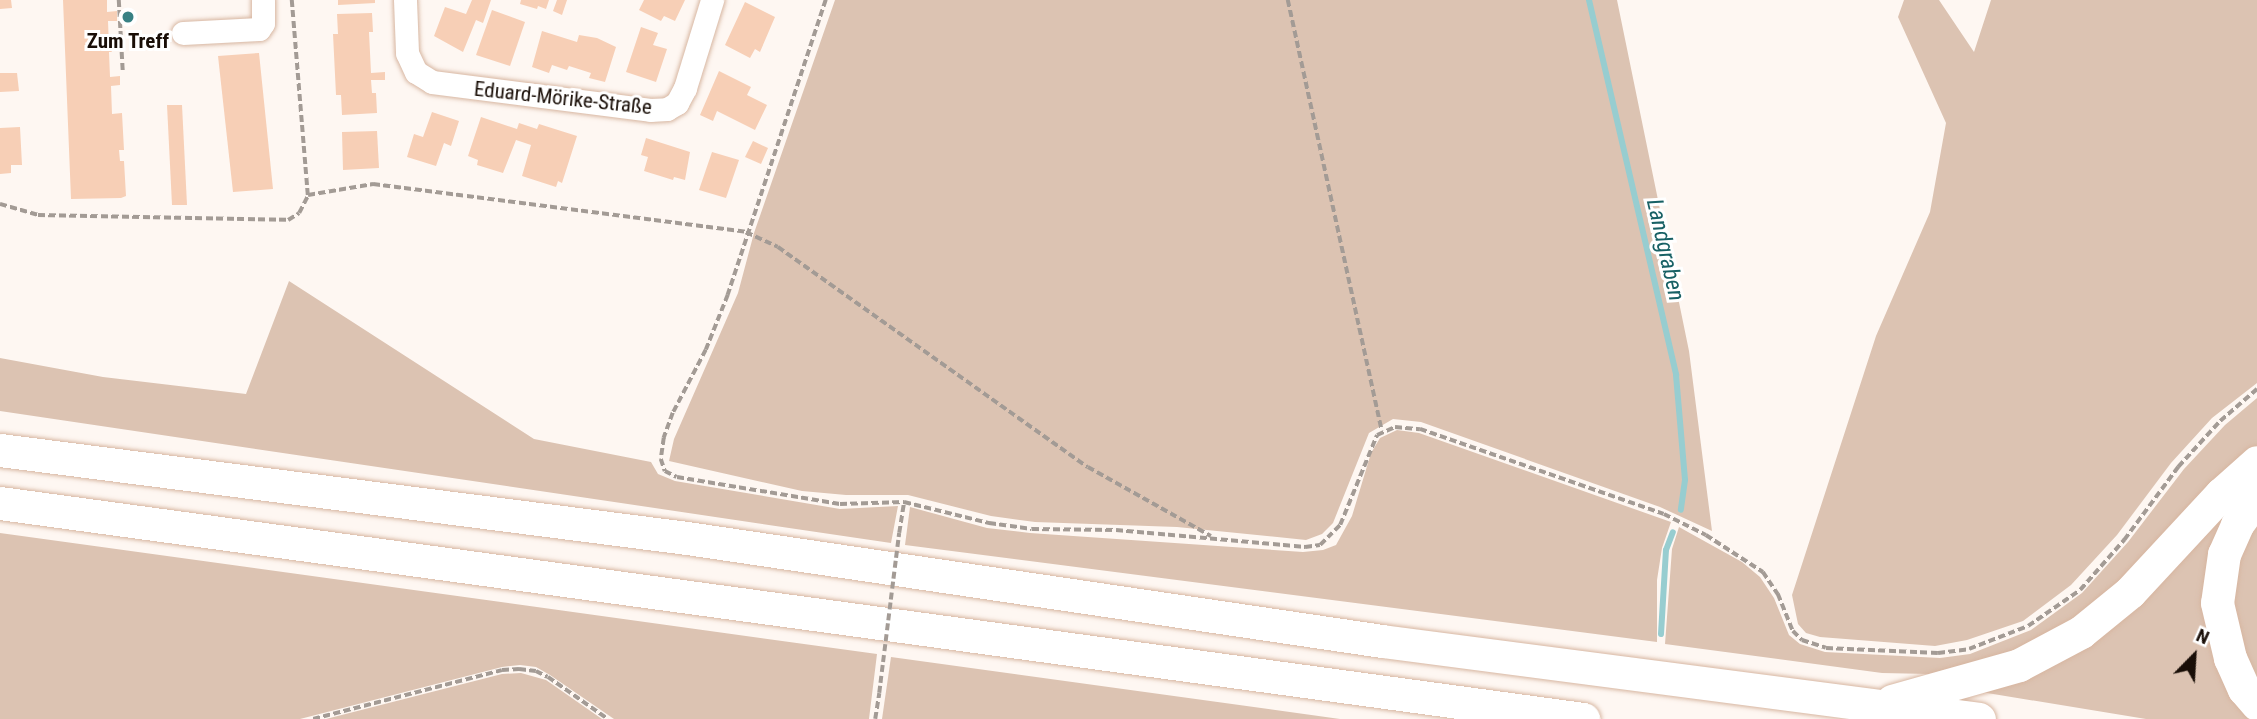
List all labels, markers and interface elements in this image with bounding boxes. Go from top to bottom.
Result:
marker: Zum Treff [120,9,136,25]
place label: Zum Treff [87,28,169,54]
street label: Eduard-Mörike-Straße [473,76,653,120]
water label: Landgraben [1640,196,1690,304]
north arrow [2159,621,2229,691]
text: N [2193,623,2213,649]

